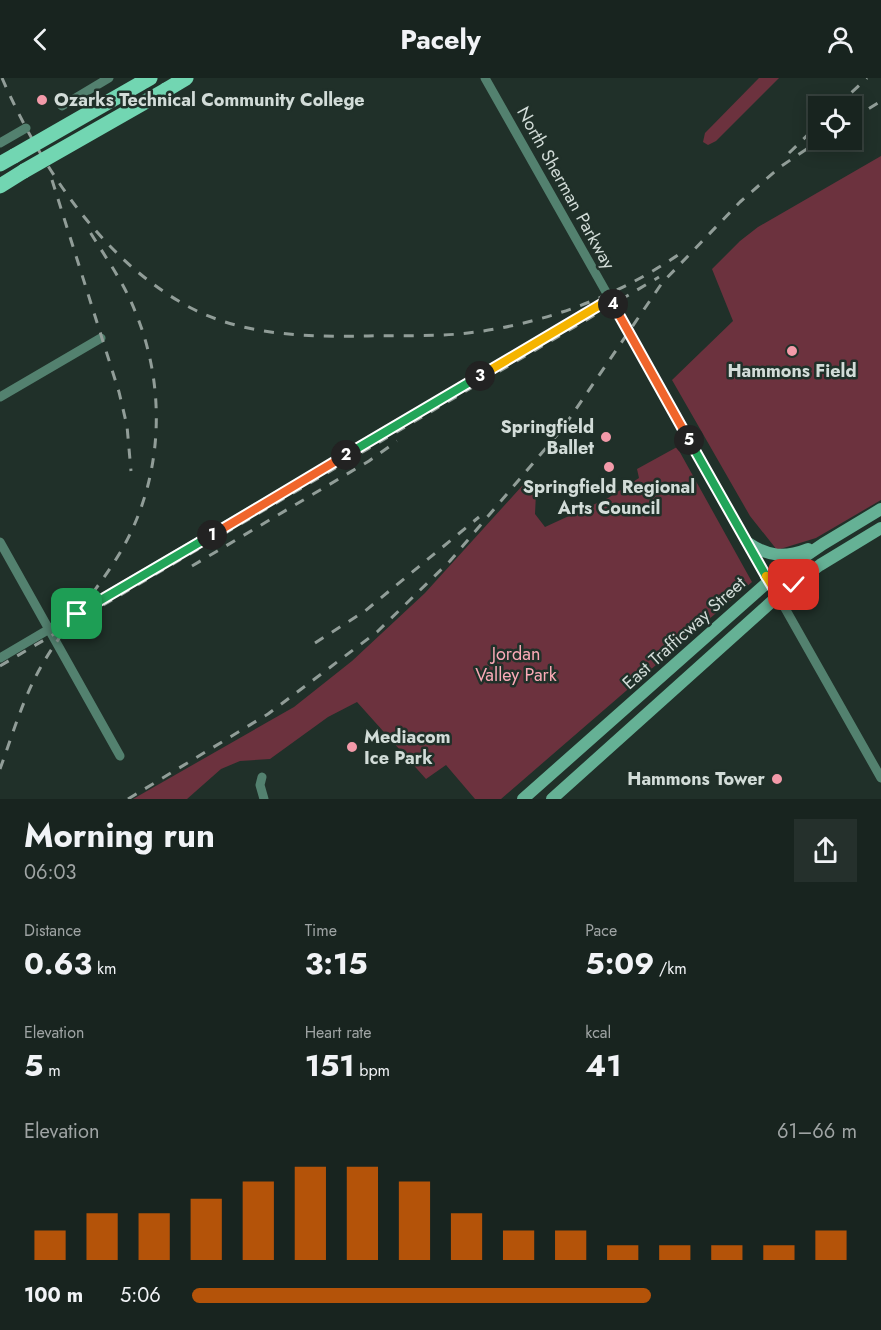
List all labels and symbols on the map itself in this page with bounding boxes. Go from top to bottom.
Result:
place label: Ozarks Technical Community College [54,87,365,113]
marker: Ozarks Technical Community College [35,93,49,107]
street label: North Sherman Parkway [510,102,622,274]
pin: 4 [598,289,628,319]
marker: Hammons Field [785,344,799,358]
place label: Hammons Field [727,358,857,384]
pin: 3 [465,361,495,391]
place label: Springfield Ballet [501,414,594,461]
pin: 5 [674,425,704,455]
marker: Springfield Ballet [599,430,613,444]
pin: 2 [331,440,361,470]
marker: Springfield Regional Arts Council [602,460,616,474]
place label: Springfield Regional Arts Council [523,474,695,521]
pin: 1 [197,520,227,550]
pin [768,559,819,610]
street label: East Trafficway Street [617,570,752,696]
pin [51,588,102,639]
park label: Jordan Valley Park [475,641,557,688]
place label: Mediacom Ice Park [364,724,450,771]
marker: Mediacom Ice Park [345,740,359,754]
place label: Hammons Tower [627,766,766,792]
marker: Hammons Tower [770,772,784,786]

